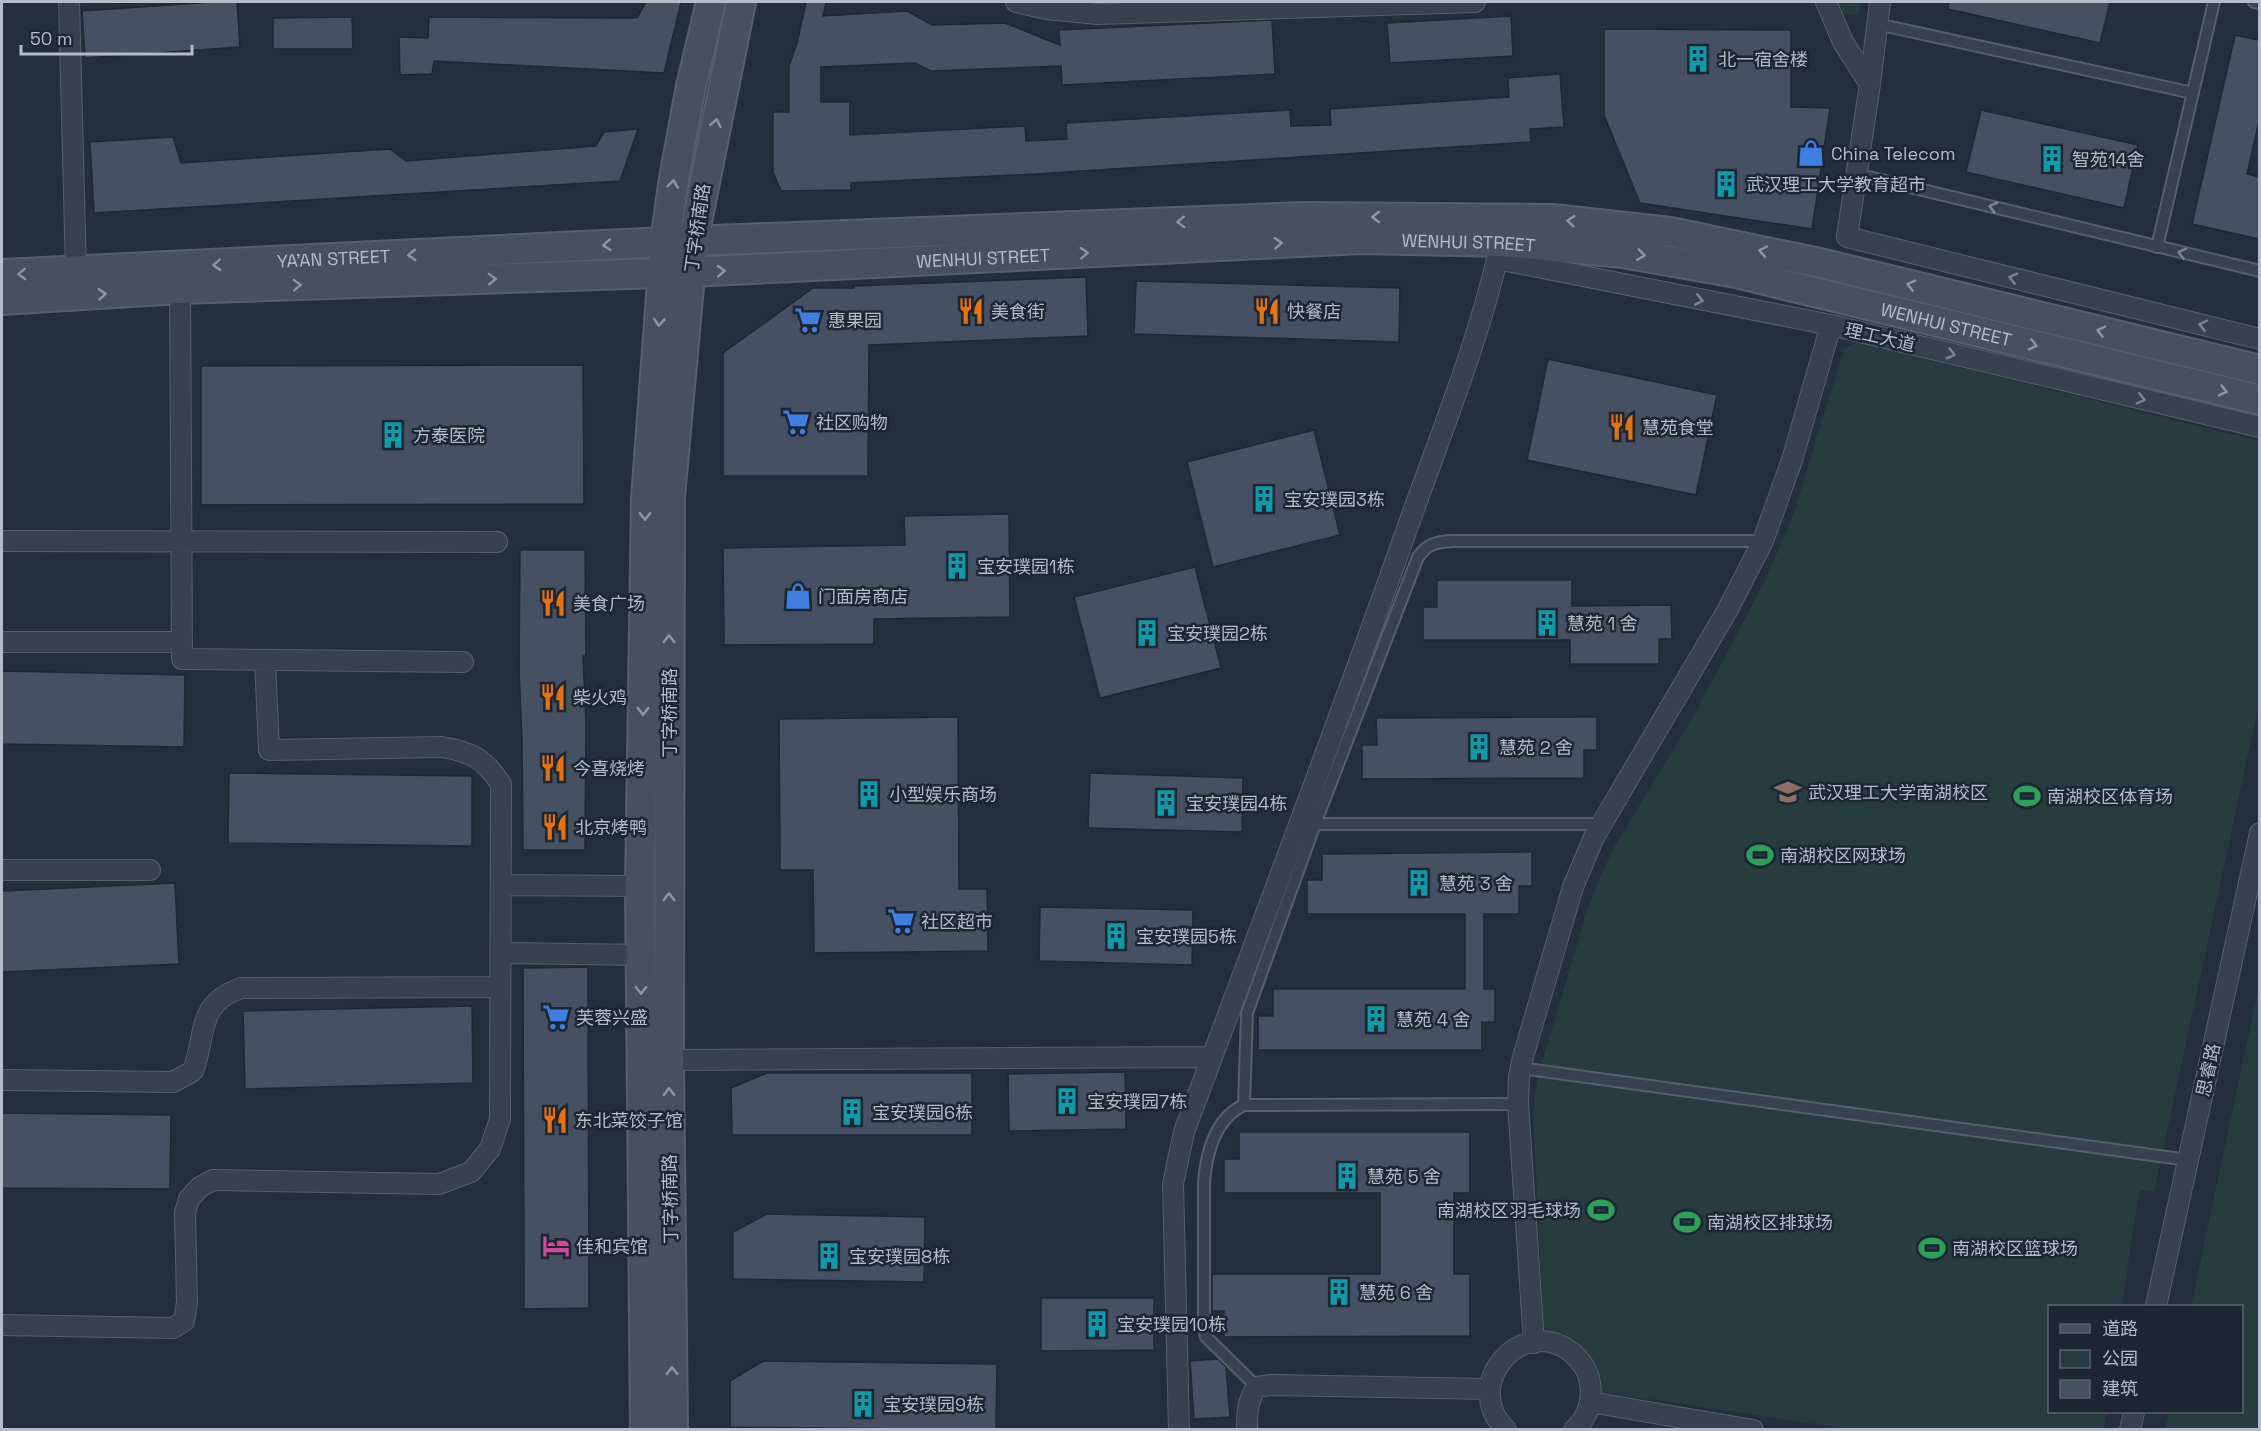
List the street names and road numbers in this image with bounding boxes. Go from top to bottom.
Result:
street label: 丁字桥南路 [679,182,715,274]
street label: WENHUI STREET [1401,228,1537,257]
street label: WENHUI STREET [916,243,1051,272]
street label: YA'AN STREET [276,244,391,272]
street label: WENHUI STREET [1878,297,2014,351]
street label: 理工大道 [1842,318,1918,356]
street label: 丁字桥南路 [658,668,681,758]
street label: 思睿路 [2191,1041,2225,1099]
street label: 丁字桥南路 [658,1154,682,1244]

